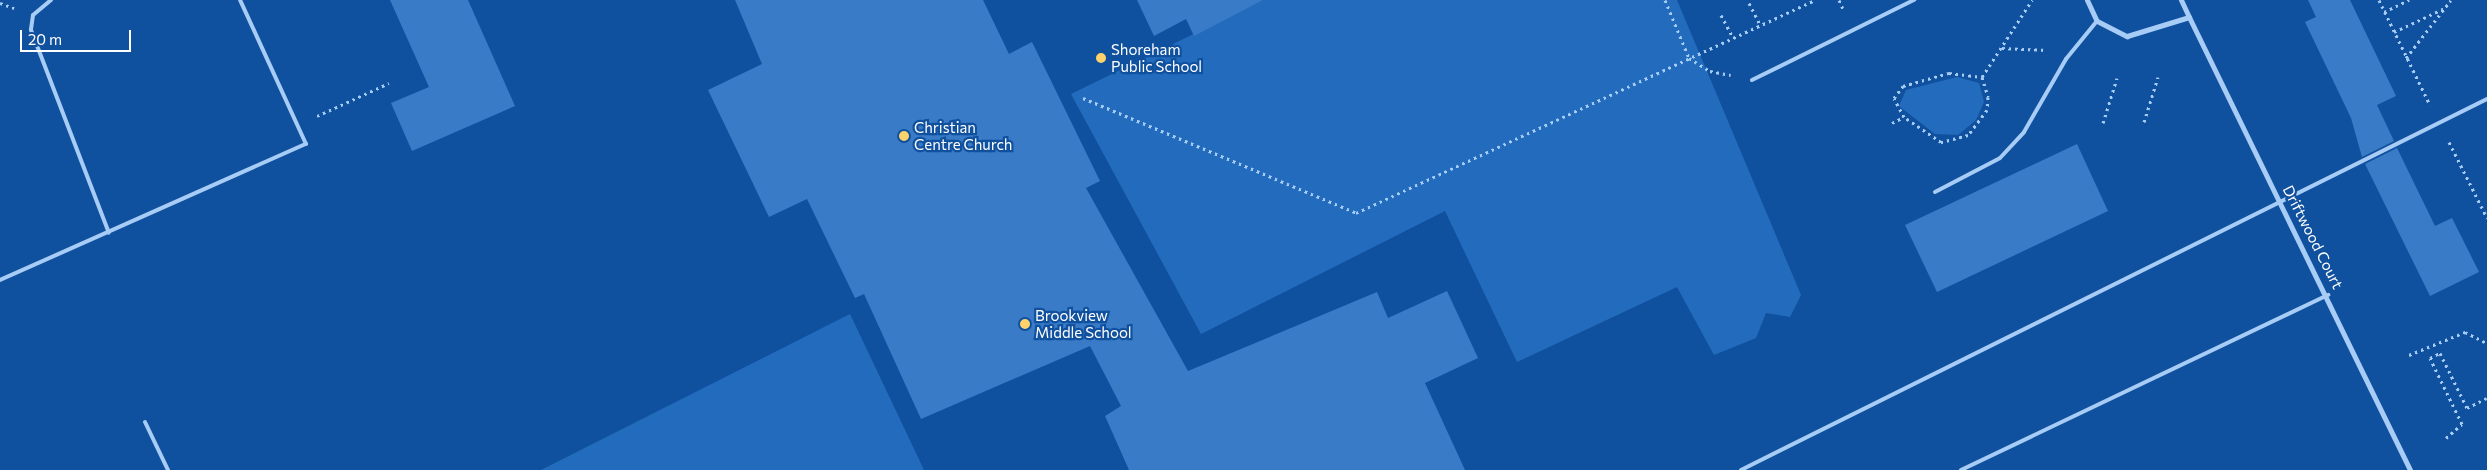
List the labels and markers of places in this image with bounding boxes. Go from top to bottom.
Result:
place label: Shoreham Public School [1111,40,1202,75]
marker: Shoreham Public School [1095,52,1107,64]
place label: Christian Centre Church [914,118,1012,153]
marker: Christian Centre Church [898,130,910,142]
place label: Brookview Middle School [1035,306,1132,341]
marker: Brookview Middle School [1019,318,1031,330]

